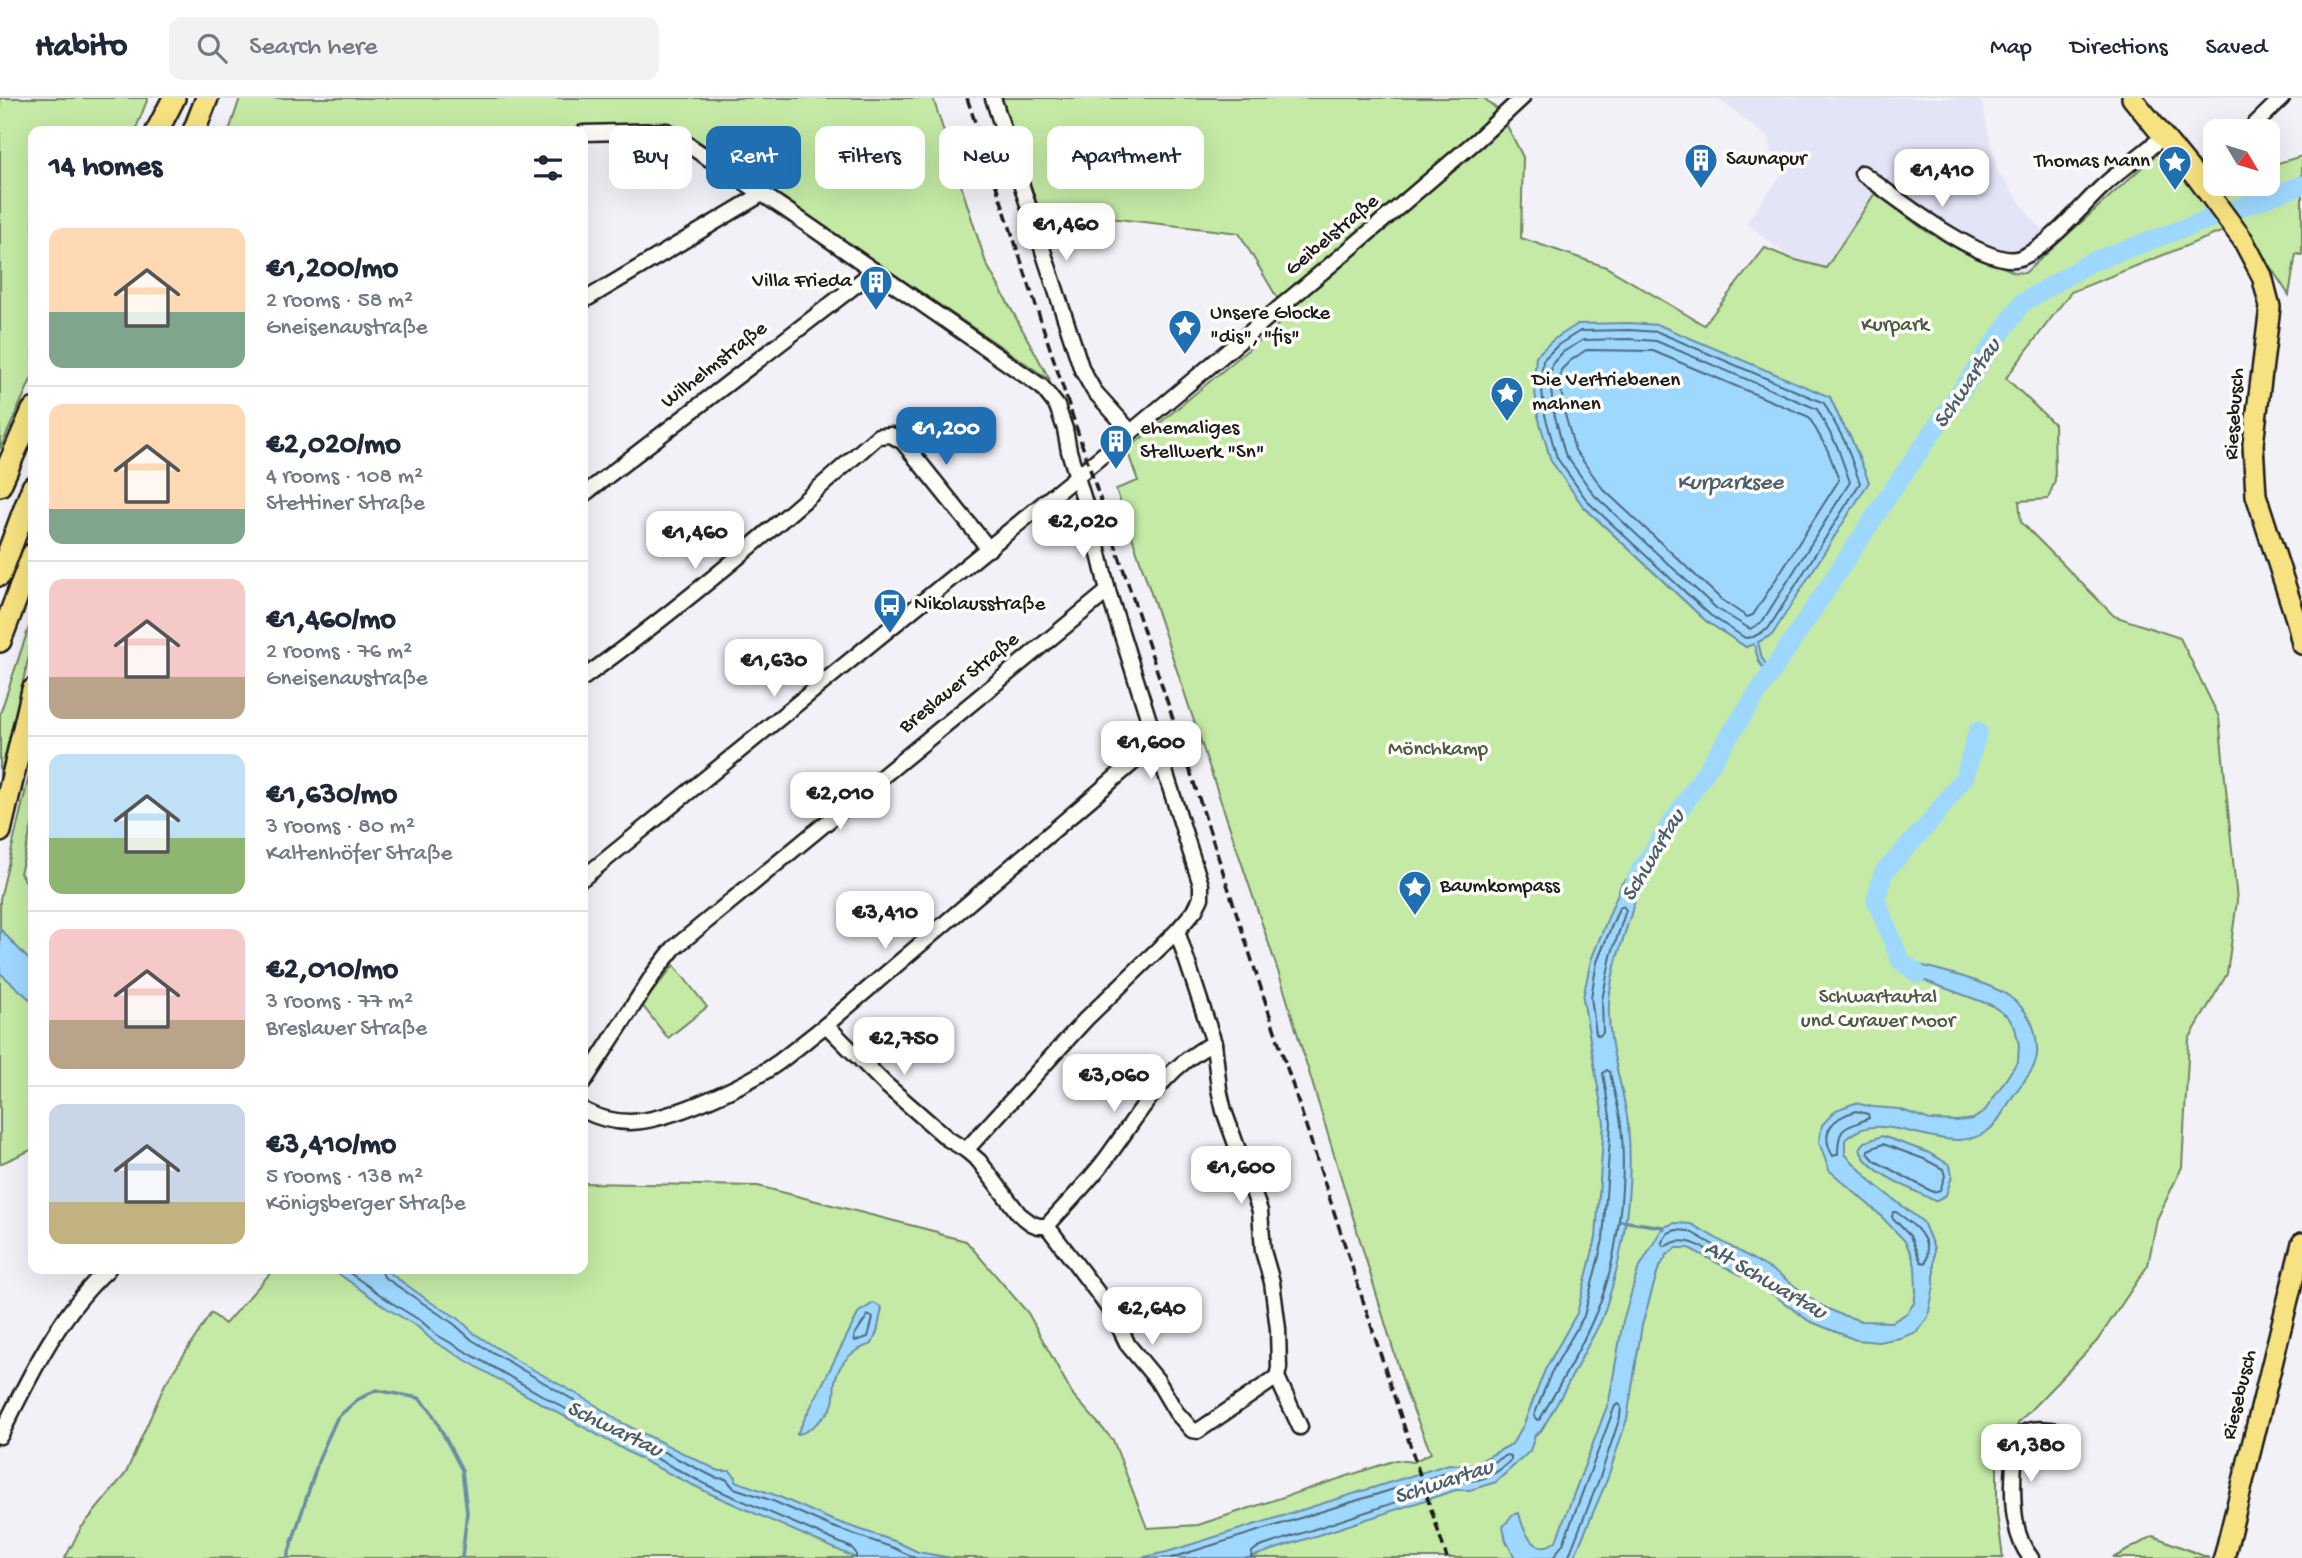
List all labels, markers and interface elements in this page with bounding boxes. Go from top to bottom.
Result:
search box [169,17,659,80]
text: Habito [35,29,127,67]
icon: search [193,29,231,67]
text: Search here [249,33,377,64]
text: Map [1990,34,2032,63]
text: Directions [2070,34,2168,63]
text: Saved [2206,34,2267,63]
north arrow [2203,119,2280,196]
map controls [2203,119,2280,196]
chip: Buy [609,126,692,189]
chip: Rent [706,126,801,189]
chip: Filters [815,126,925,189]
chip: New [939,126,1033,189]
chip: Apartment [1047,126,1204,189]
building icon: Saunapur [1682,141,1720,190]
place icon: Thomas Mann [2156,143,2194,192]
place label: Saunapur [1726,148,1808,173]
icon: filters [529,149,567,187]
pin: €1,410 [1885,150,1999,209]
place label: Thomas Mann [2033,150,2150,175]
text: 14 homes [49,151,162,186]
text: €1,410 [1910,158,1974,185]
street label: Geibelstraße [1281,189,1386,282]
pin: €1,460 [1009,204,1123,263]
text: €1,460 [1033,212,1099,239]
text: €1,200/mo [266,253,398,288]
icon: home [105,256,189,340]
building icon: Villa Frieda [857,263,895,312]
place label: Villa Frieda [751,270,853,295]
text: 2 rooms · 58 m² [266,288,413,315]
place label: Unsere Glocke "dis", "fis" [1210,302,1331,351]
place icon: Unsere Glocke "dis", "fis" [1166,307,1204,356]
park label: Kurpark [1861,314,1931,339]
text: Gneisenaustraße [266,315,428,342]
street label: Wilhelmstraße [657,316,774,415]
water label: Schwartau [1928,332,2009,434]
street label: Riesebusch [2220,367,2252,461]
place label: Die Vertriebenen mahnen [1530,369,1680,418]
place icon: Die Vertriebenen mahnen [1488,374,1526,423]
pin: €1,200 [889,408,1003,467]
text: €1,200 [912,416,980,443]
place label: ehemaliges Stellwerk "Sn" [1140,417,1264,466]
building icon: ehemaliges Stellwerk "Sn" [1097,422,1135,471]
text: €2,020/mo [266,429,401,464]
icon: home [105,432,189,516]
text: 4 rooms · 108 m² [266,464,423,491]
water label: Kurparksee [1677,470,1784,497]
text: Stettiner Straße [266,491,425,518]
pin: €2,020 [1026,500,1140,560]
text: €2,020 [1048,509,1118,536]
pin: €1,460 [638,512,752,571]
text: €1,460 [662,520,728,547]
bus stop icon: Nikolausstraße [871,586,909,635]
place label: Nikolausstraße [914,593,1047,618]
text: €1,460/mo [266,604,396,639]
icon: home [105,607,189,691]
street label: Breslauer Straße [894,627,1026,741]
text: 2 rooms · 76 m² [266,639,412,666]
pin: €1,630 [717,640,831,699]
text: €1,630 [741,648,807,675]
text: Gneisenaustraße [266,666,428,693]
pin: €1,600 [1094,722,1208,781]
text: €1,600 [1117,730,1185,757]
park label: Mönchkamp [1388,738,1489,763]
pin: €2,010 [783,772,897,832]
text: €1,630/mo [266,779,397,814]
text: €2,010 [806,781,874,808]
icon: home [105,782,189,866]
water label: Schwartau [1616,803,1693,907]
text: 3 rooms · 80 m² [266,814,415,841]
text: Kaltenhöfer Straße [266,841,452,868]
place icon: Baumkompass [1396,868,1434,917]
place label: Baumkompass [1439,875,1561,900]
pin: €3,410 [828,892,942,951]
text: €3,410 [852,900,918,927]
text: €2,010/mo [266,954,398,989]
icon: home [105,957,189,1041]
park label: Schwartautal und Curauer Moor [1801,986,1957,1035]
text: 3 rooms · 77 m² [266,989,413,1016]
text: Breslauer Straße [266,1016,427,1043]
pin: €2,750 [847,1018,961,1077]
text: €2,750 [869,1026,939,1053]
pin: €3,060 [1057,1054,1171,1114]
text: €3,060 [1079,1063,1149,1090]
text: €3,410/mo [266,1129,396,1164]
icon: home [105,1132,189,1216]
pin: €1,600 [1184,1146,1298,1206]
text: €1,600 [1207,1155,1275,1182]
text: 5 rooms · 138 m² [266,1164,423,1191]
text: Königsberger Straße [266,1191,466,1218]
water label: Alt Schwartau [1699,1235,1833,1328]
pin: €2,640 [1095,1288,1209,1347]
text: €2,640 [1118,1296,1186,1323]
street label: Riesebusch [2218,1347,2264,1443]
water label: Schwartau [562,1395,668,1466]
pin: €1,380 [1974,1424,2088,1484]
text: €1,380 [1997,1433,2065,1460]
water label: Schwartau [1391,1454,1499,1512]

